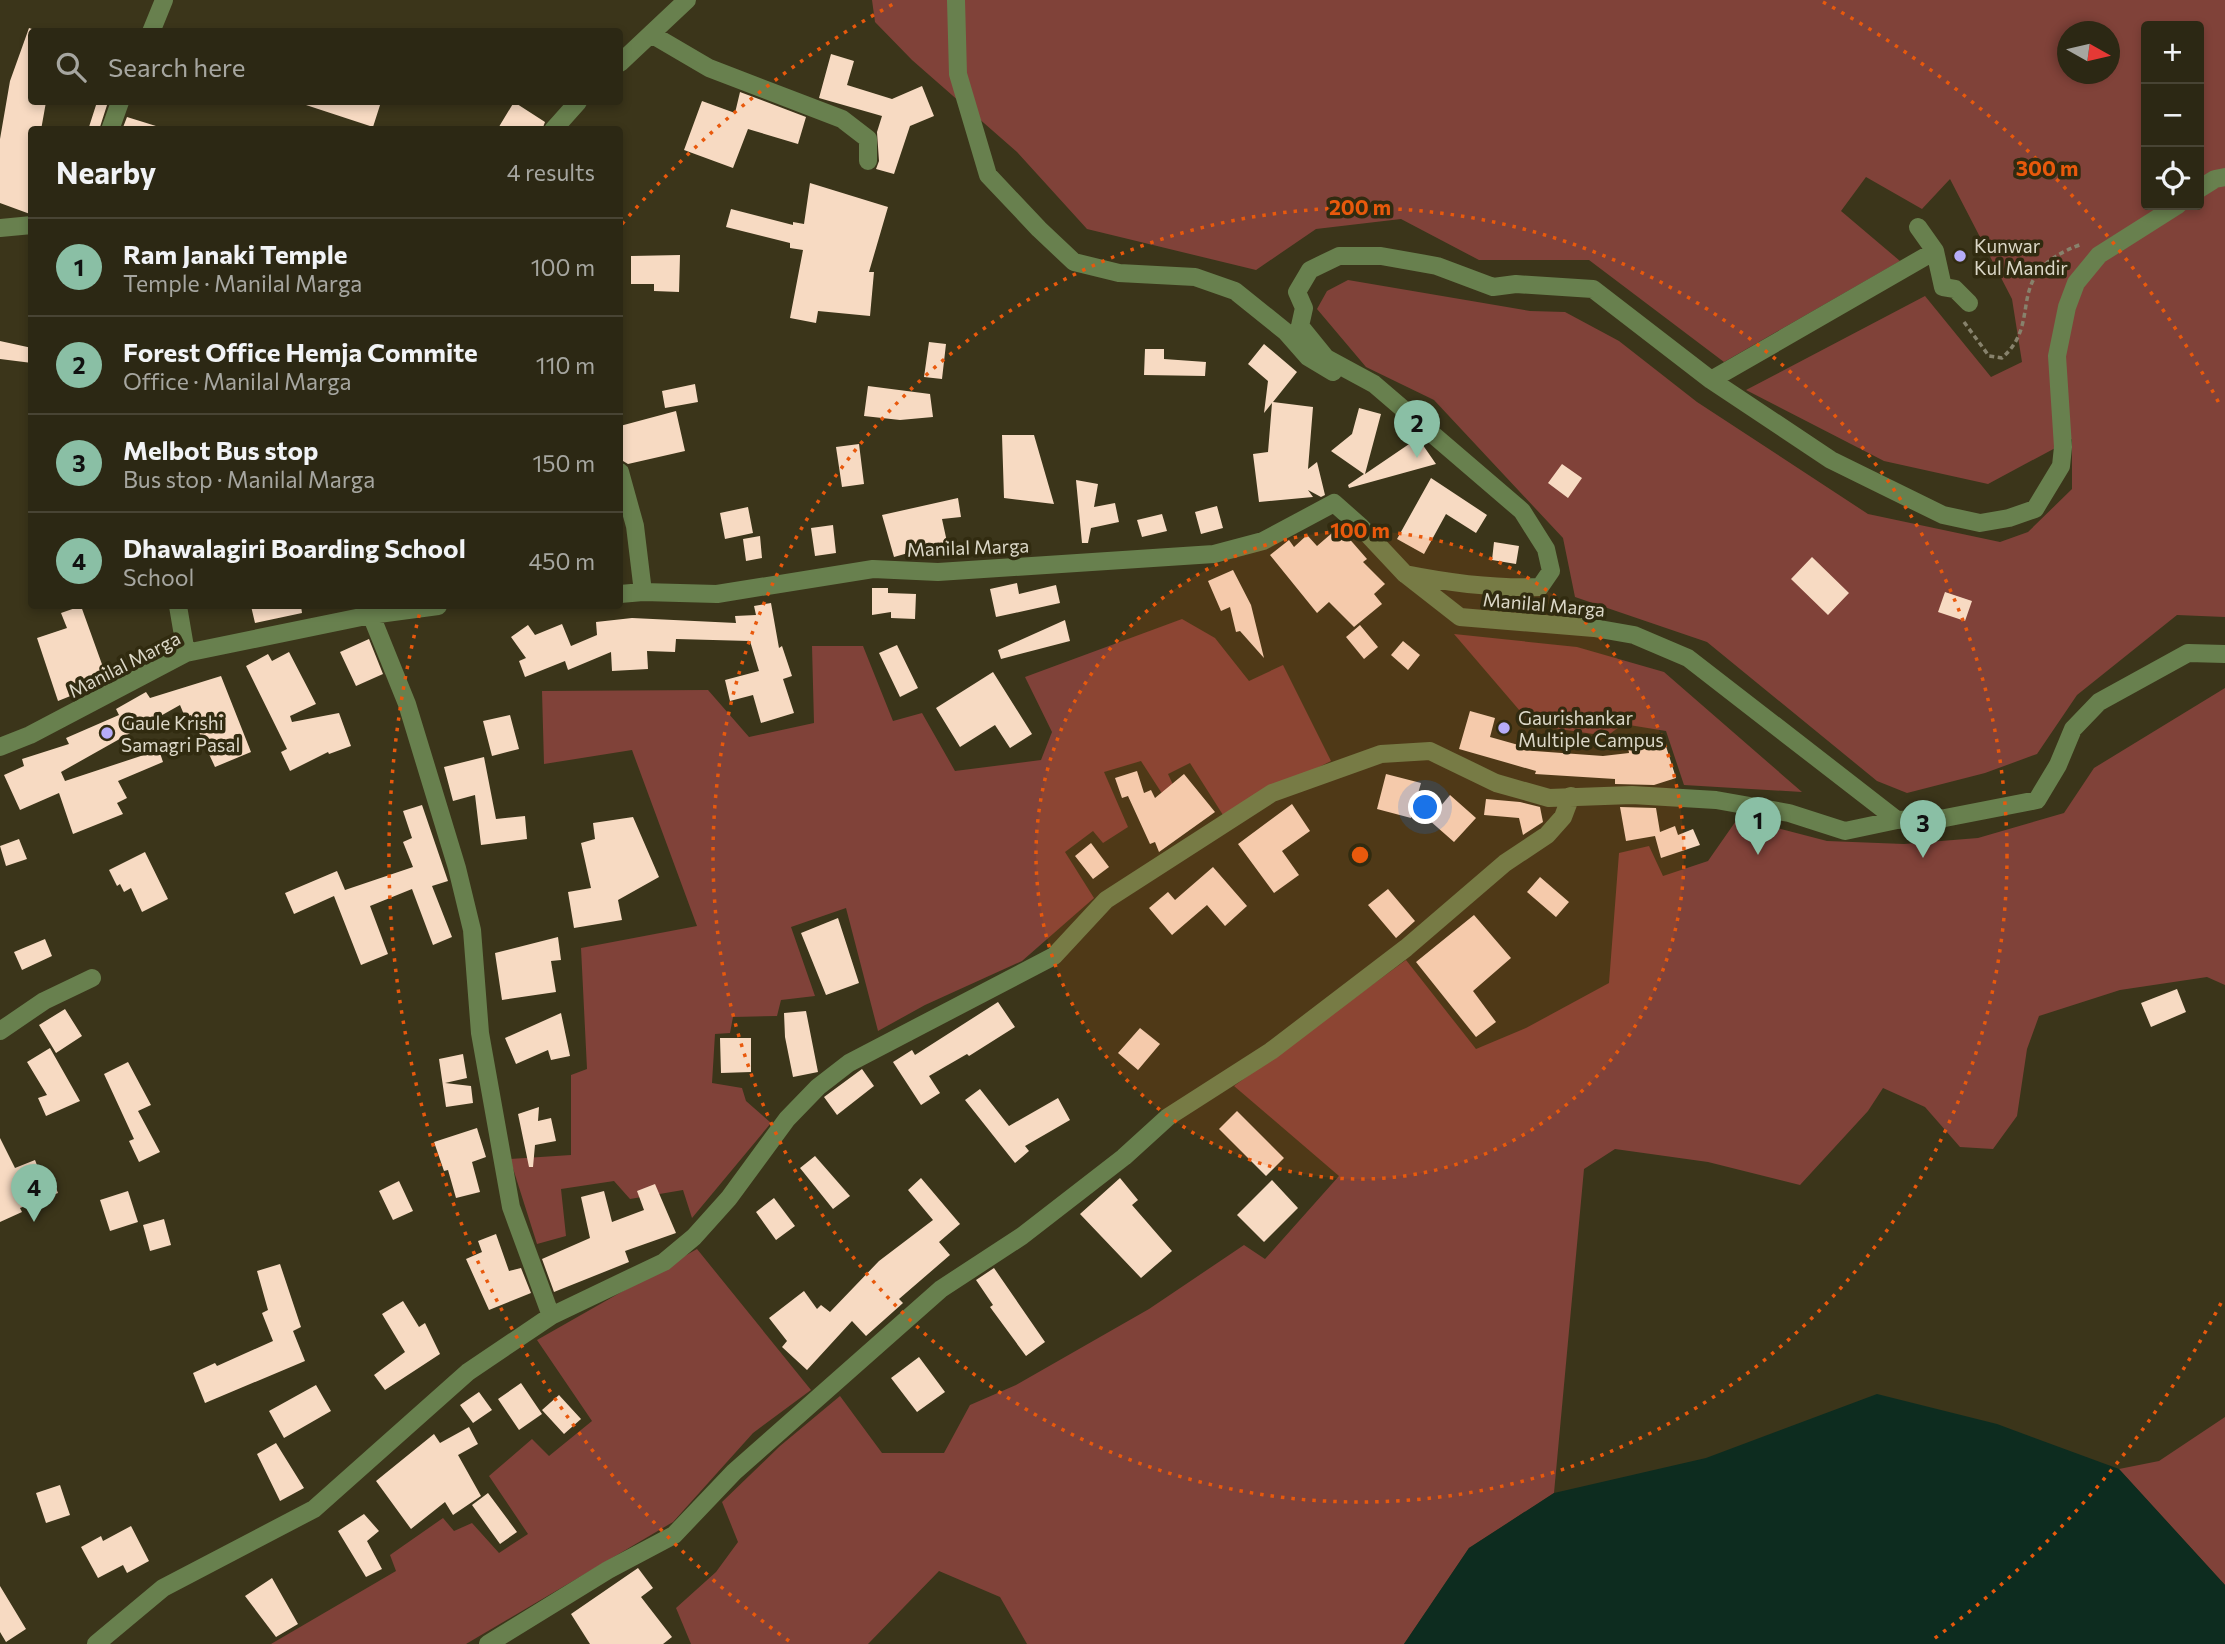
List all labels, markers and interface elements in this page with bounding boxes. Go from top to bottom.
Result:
north arrow [2057,21,2120,84]
map controls [2141,21,2204,210]
button: + [2141,21,2204,84]
search box [28,28,623,105]
icon: search [52,48,90,86]
text: Search here [108,51,246,82]
button: − [2141,84,2204,147]
button: locate [2141,147,2204,210]
text: Nearby [56,153,156,190]
text: 300 m [2016,155,2078,180]
text: 4 results [507,158,595,186]
text: 200 m [1329,194,1391,219]
place label: Kunwar Kul Mandir [1974,234,2068,279]
text: Ram Janaki Temple [123,238,347,269]
marker: Kunwar Kul Mandir [1952,248,1968,264]
text: 1 [74,253,84,281]
text: 100 m [531,253,595,281]
text: Temple · Manilal Marga [123,269,362,297]
text: Forest Office Hemja Commite [123,336,478,367]
text: 2 [72,351,86,379]
text: 110 m [536,351,595,379]
text: Office · Manilal Marga [123,367,351,395]
pin: 2 [1394,400,1440,458]
text: Melbot Bus stop [123,434,318,465]
text: 3 [72,449,86,477]
text: 150 m [532,449,595,477]
text: Bus stop · Manilal Marga [123,465,375,493]
text: 100 m [1330,517,1390,542]
text: Dhawalagiri Boarding School [123,532,466,563]
street label: Manilal Marga [906,533,1030,561]
text: 4 [72,547,86,575]
text: 450 m [529,547,595,575]
text: School [123,563,194,591]
street label: Manilal Marga [1482,587,1606,621]
street label: Manilal Marga [64,626,184,702]
place label: Gaurishankar Multiple Campus [1518,706,1664,751]
place label: Gaule Krishi Samagri Pasal [121,711,240,756]
marker: Gaurishankar Multiple Campus [1496,720,1512,736]
marker: Gaule Krishi Samagri Pasal [99,725,115,741]
your location [1408,790,1442,824]
pin: 1 [1735,797,1781,855]
pin: 3 [1900,800,1946,858]
centre of rings [1348,843,1372,867]
pin: 4 [11,1164,57,1222]

